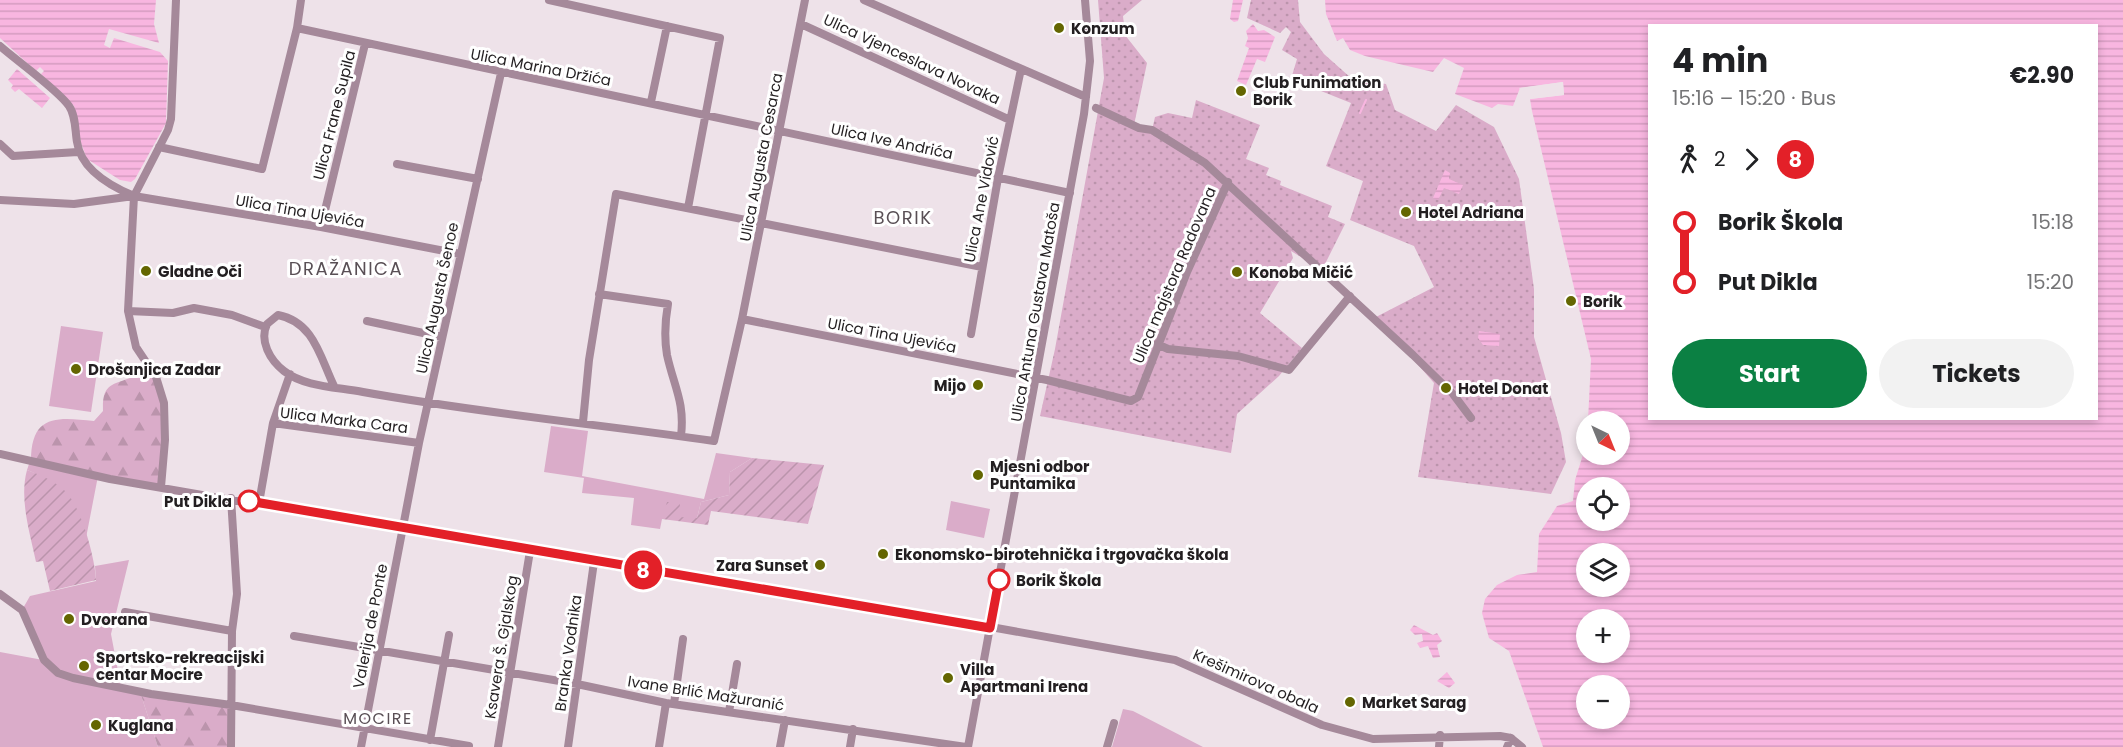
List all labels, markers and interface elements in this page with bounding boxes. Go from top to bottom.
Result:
street label: Ulica Vjenceslava Novaka [820,9,1004,109]
place label: Konzum [1071,18,1135,39]
marker: Konzum [1052,21,1066,35]
text: 4 min [1672,37,1768,84]
street label: Ulica Marina Držića [469,43,613,91]
street label: Ulica Frane Supila [308,48,360,182]
text: €2.90 [2010,60,2074,91]
street label: Ulica Augusta Cesarca [734,71,788,243]
place label: Club Funimation Borik [1253,72,1381,110]
marker: Club Funimation Borik [1234,84,1248,98]
text: 15:16 – 15:20 · Bus [1672,84,1836,112]
street label: Ulica Ive Andrića [829,118,955,164]
street label: Ulica Ane Vidović [958,134,1004,264]
icon: walk [1672,143,1705,176]
icon: forward [1735,143,1768,176]
text: 2 [1714,145,1726,173]
text: 8 [1789,145,1802,174]
street label: Ulica majstora Radovana [1127,183,1221,367]
street label: Ulica Tina Ujevića [234,189,366,233]
street label: Ulica Antuna Gustava Matoša [1005,201,1065,423]
place label: Hotel Adriana [1418,202,1524,223]
district label: BORIK [874,205,932,230]
marker: Hotel Adriana [1399,205,1413,219]
text: Borik Škola [1718,207,1843,238]
text: 15:18 [2032,208,2074,236]
street label: Ulica Augusta Šenoe [411,220,463,376]
district label: DRAŽANICA [289,256,403,281]
place label: Gladne Oči [158,261,242,282]
place label: Konoba Mičić [1249,262,1353,283]
marker: Gladne Oči [139,264,153,278]
marker: Konoba Mičić [1230,265,1244,279]
text: Put Dikla [1718,267,1818,298]
text: 15:20 [2027,268,2074,296]
place label: Borik [1583,291,1623,312]
marker: Borik [1564,294,1578,308]
street label: Ulica Tina Ujevića [826,312,958,358]
button: Start [1672,339,1867,408]
button: Tickets [1879,339,2074,408]
place label: Drošanjica Zadar [88,359,221,380]
marker: Drošanjica Zadar [69,362,83,376]
place label: Mijo [934,375,966,396]
marker: Mijo [971,378,985,392]
place label: Hotel Donat [1458,378,1548,399]
marker: Hotel Donat [1439,381,1453,395]
street label: Ulica Marka Cara [279,402,409,438]
north arrow [1576,411,1630,465]
map controls [1576,411,1630,729]
place label: Mjesni odbor Puntamika [990,456,1090,494]
marker: Mjesni odbor Puntamika [971,468,985,482]
button: locate [1576,477,1630,531]
marker: Put Dikla [238,490,260,512]
place label: Put Dikla [164,491,232,512]
button: layers [1576,543,1630,597]
place label: Ekonomsko-birotehnička i trgovačka škola [895,544,1229,565]
marker: Ekonomsko-birotehnička i trgovačka škola [876,547,890,561]
line badge: 8 [624,550,662,590]
place label: Zara Sunset [716,555,808,576]
text: 8 [636,556,650,585]
marker: Zara Sunset [813,558,827,572]
street label: Valerija de Ponte [348,562,392,690]
marker: Borik Škola [988,569,1010,591]
place label: Borik Škola [1016,570,1101,591]
street label: Ksavera Š. Gjalskog [479,574,523,720]
street label: Branka Vodnika [549,593,587,713]
place label: Dvorana [81,609,148,630]
button: + [1576,609,1630,663]
marker: Dvorana [62,612,76,626]
street label: Krešimirova obala [1190,644,1322,718]
place label: Sportsko-rekreacijski centar Mocire [96,647,264,685]
marker: Sportsko-rekreacijski centar Mocire [77,659,91,673]
place label: Villa Apartmani Irena [960,659,1088,697]
street label: Ivane Brlić Mažuranić [626,670,786,716]
marker: Villa Apartmani Irena [941,671,955,685]
button: − [1576,675,1630,729]
place label: Market Sarag [1362,692,1466,713]
marker: Market Sarag [1343,695,1357,709]
district label: MOCIRE [343,707,413,730]
place label: Kuglana [108,715,174,736]
marker: Kuglana [89,718,103,732]

